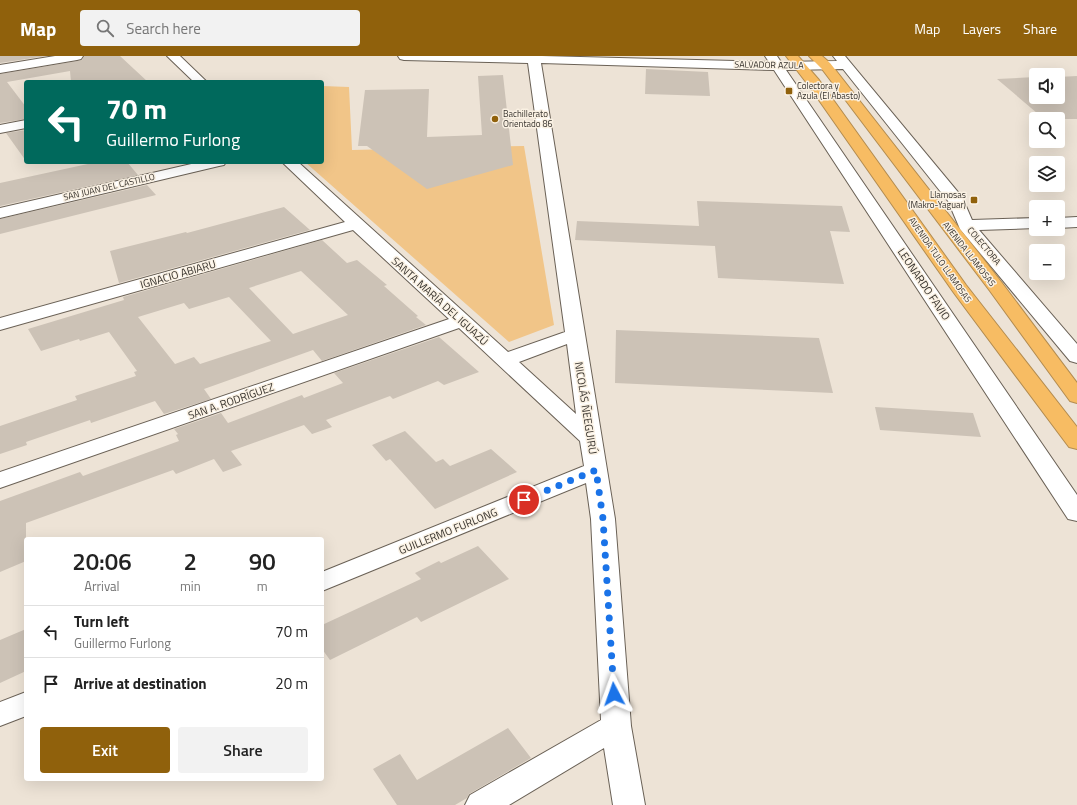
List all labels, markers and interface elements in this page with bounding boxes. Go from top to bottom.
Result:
search box [80,10,360,46]
text: Map [20,14,56,43]
icon: search [94,17,116,39]
text: Search here [126,17,201,40]
text: Map [914,18,940,39]
text: Layers [962,18,1001,39]
text: Share [1023,18,1057,39]
street label: SALVADOR AZULA [734,57,804,72]
map controls [1029,68,1065,280]
button: sound [1029,68,1065,104]
place label: Colectora y Azula (El Abasto) [797,79,860,102]
marker: Colectora y Azula (El Abasto) [784,86,794,96]
text: 70 m [106,87,167,130]
icon: left [40,96,92,148]
place label: Bachillerato Orientado 86 [503,107,553,130]
button: search [1029,112,1065,148]
marker: Bachillerato Orientado 86 [490,114,500,124]
text: Guillermo Furlong [106,126,240,153]
button: layers [1029,156,1065,192]
street label: SAN JUAN DEL CASTILLO [62,170,156,203]
place label: Llamosas (Makro-Yaguar) [908,188,966,211]
marker: Llamosas (Makro-Yaguar) [969,195,979,205]
button: + [1029,200,1065,236]
street label: AVENIDA TULO LLAMOSAS [906,214,975,305]
street label: AVENIDA LLAMOSAS [940,219,999,289]
street label: COLECTORA [965,224,1005,268]
button: − [1029,244,1065,280]
street label: LEONARDO FAVIO [894,245,954,323]
street label: SANTA MARÍA DEL IGUAZÚ [388,253,492,349]
street label: IGNACIO ABIARU [138,256,218,292]
street label: NICOLÁS ÑEEGUIRÚ [571,361,601,455]
street label: SAN A. RODRÍGUEZ [186,379,276,423]
pin [507,483,541,517]
icon: arrive [513,489,535,511]
street label: GUILLERMO FURLONG [396,504,500,558]
text: 20:06 [72,543,132,579]
text: 2 [184,543,197,579]
text: 90 [249,543,276,579]
text: Arrival [84,576,120,596]
text: min [180,576,201,596]
text: m [257,576,268,596]
text: Turn left [74,610,129,633]
text: 70 m [275,620,308,643]
icon: left [40,621,62,643]
text: Guillermo Furlong [74,633,171,653]
text: Arrive at destination [74,672,207,695]
text: 20 m [275,672,308,695]
icon: arrive [40,673,62,695]
position arrow [593,673,635,715]
button: Exit [40,727,170,773]
button: Share [178,727,308,773]

